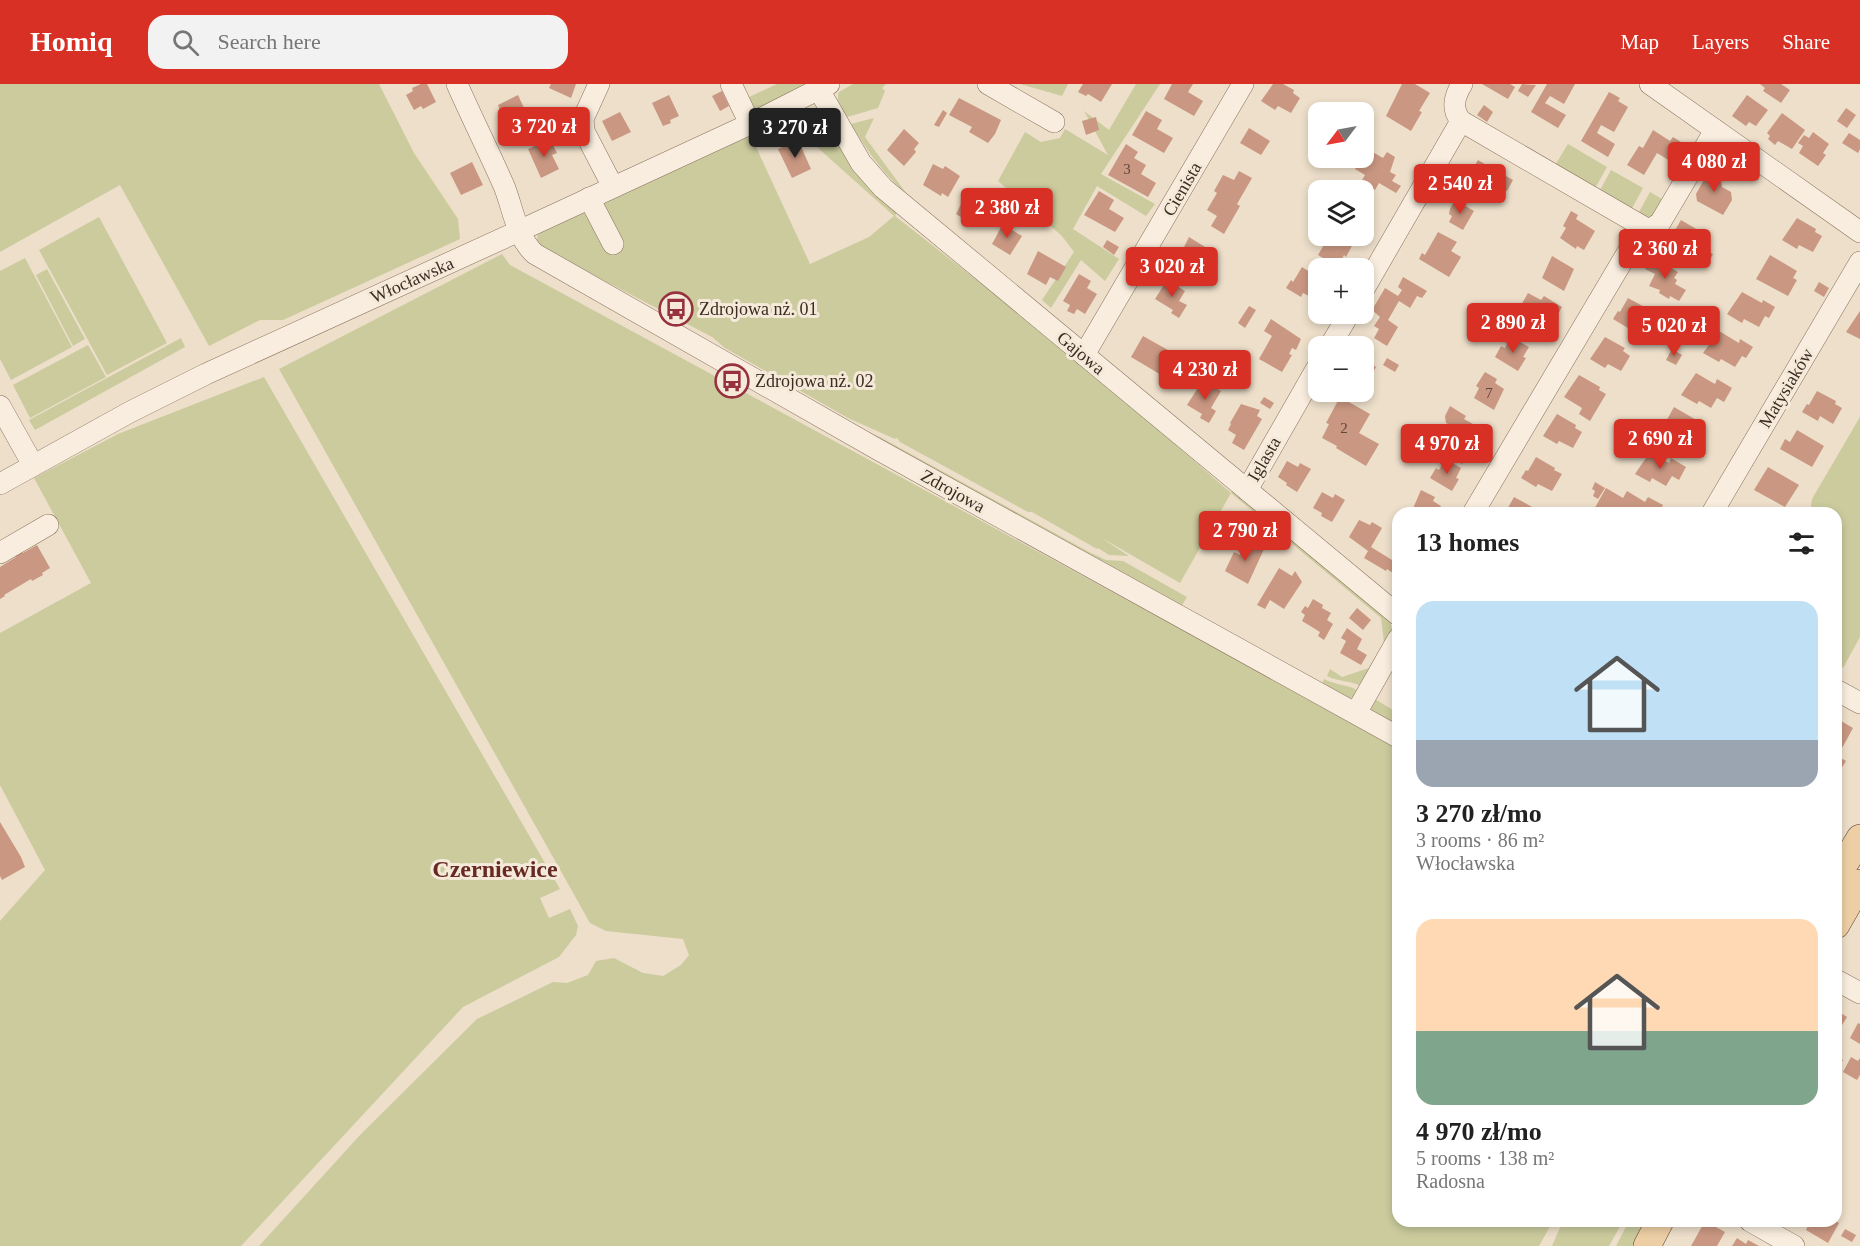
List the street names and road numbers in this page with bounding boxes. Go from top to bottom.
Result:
street label: Cienista [1159,158,1205,220]
street label: Włocławska [367,253,457,307]
street label: Gajowa [1053,327,1109,379]
street label: Matysiaków [1755,345,1817,431]
street label: Iglasta [1243,433,1285,485]
street label: Zdrojowa [918,465,988,517]

